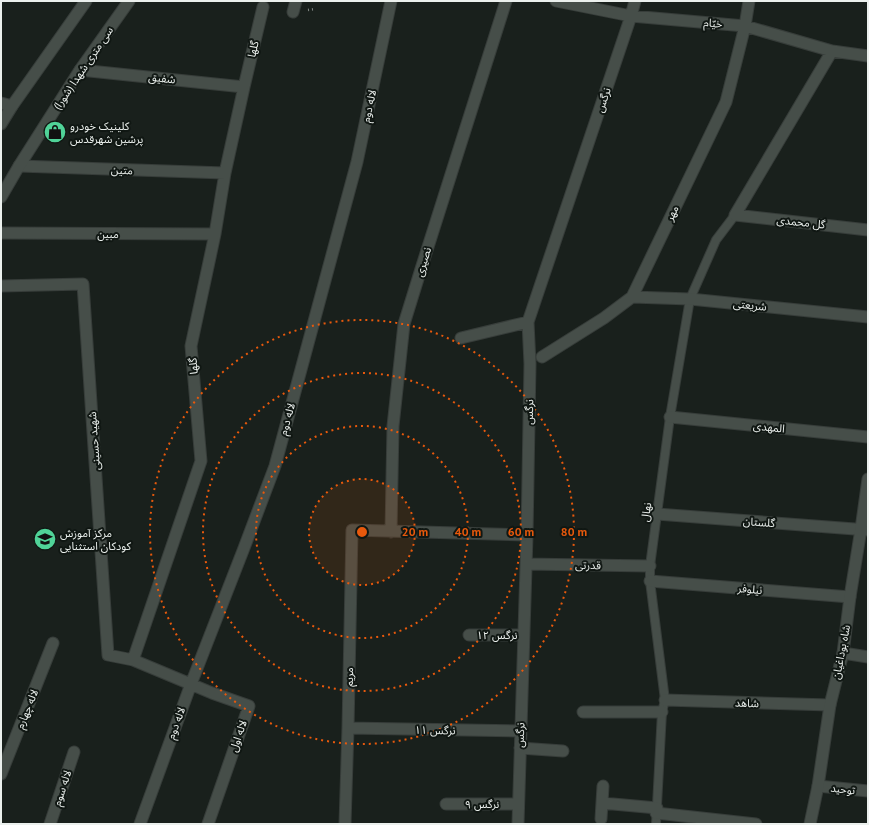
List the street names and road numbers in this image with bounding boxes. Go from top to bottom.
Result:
street label: خیّام [703,15,724,32]
street label: سی متری شهدا (شورا) [50,24,116,112]
street label: گلها [244,39,262,59]
street label: شفیق [148,70,177,86]
street label: نرگس [592,86,614,114]
street label: لاله دوم [359,88,380,124]
street label: متین [111,163,133,177]
street label: مهر [662,203,682,224]
street label: گل محمدی [776,212,826,232]
street label: مبین [97,227,119,241]
street label: نصیری [412,245,434,279]
street label: شریعتی [732,296,768,314]
street label: گلها [185,357,201,375]
street label: نرگس [522,399,536,425]
street label: لاله دوم [276,401,299,437]
street label: شهید حسینی [85,411,103,471]
street label: المهدی [753,418,785,436]
street label: نهال [638,501,654,523]
street label: گلستان [743,514,776,530]
street label: قدرتی [575,558,601,572]
street label: نیلوفر [736,581,763,597]
street label: شاه بوداغیان [829,623,853,681]
street label: نرگس ۱۲ [477,628,517,642]
street label: مریم [342,667,358,687]
street label: لاله چهارم [13,687,42,731]
street label: شاهد [735,696,760,710]
street label: لاله دوم [164,705,189,741]
street label: لاله اول [226,718,250,754]
street label: نرگس [513,722,527,748]
street label: نرگس ۱۱ [414,723,456,737]
street label: لاله سوم [50,768,75,808]
street label: توحید [830,781,856,798]
street label: نرگس ۹ [465,797,499,811]

